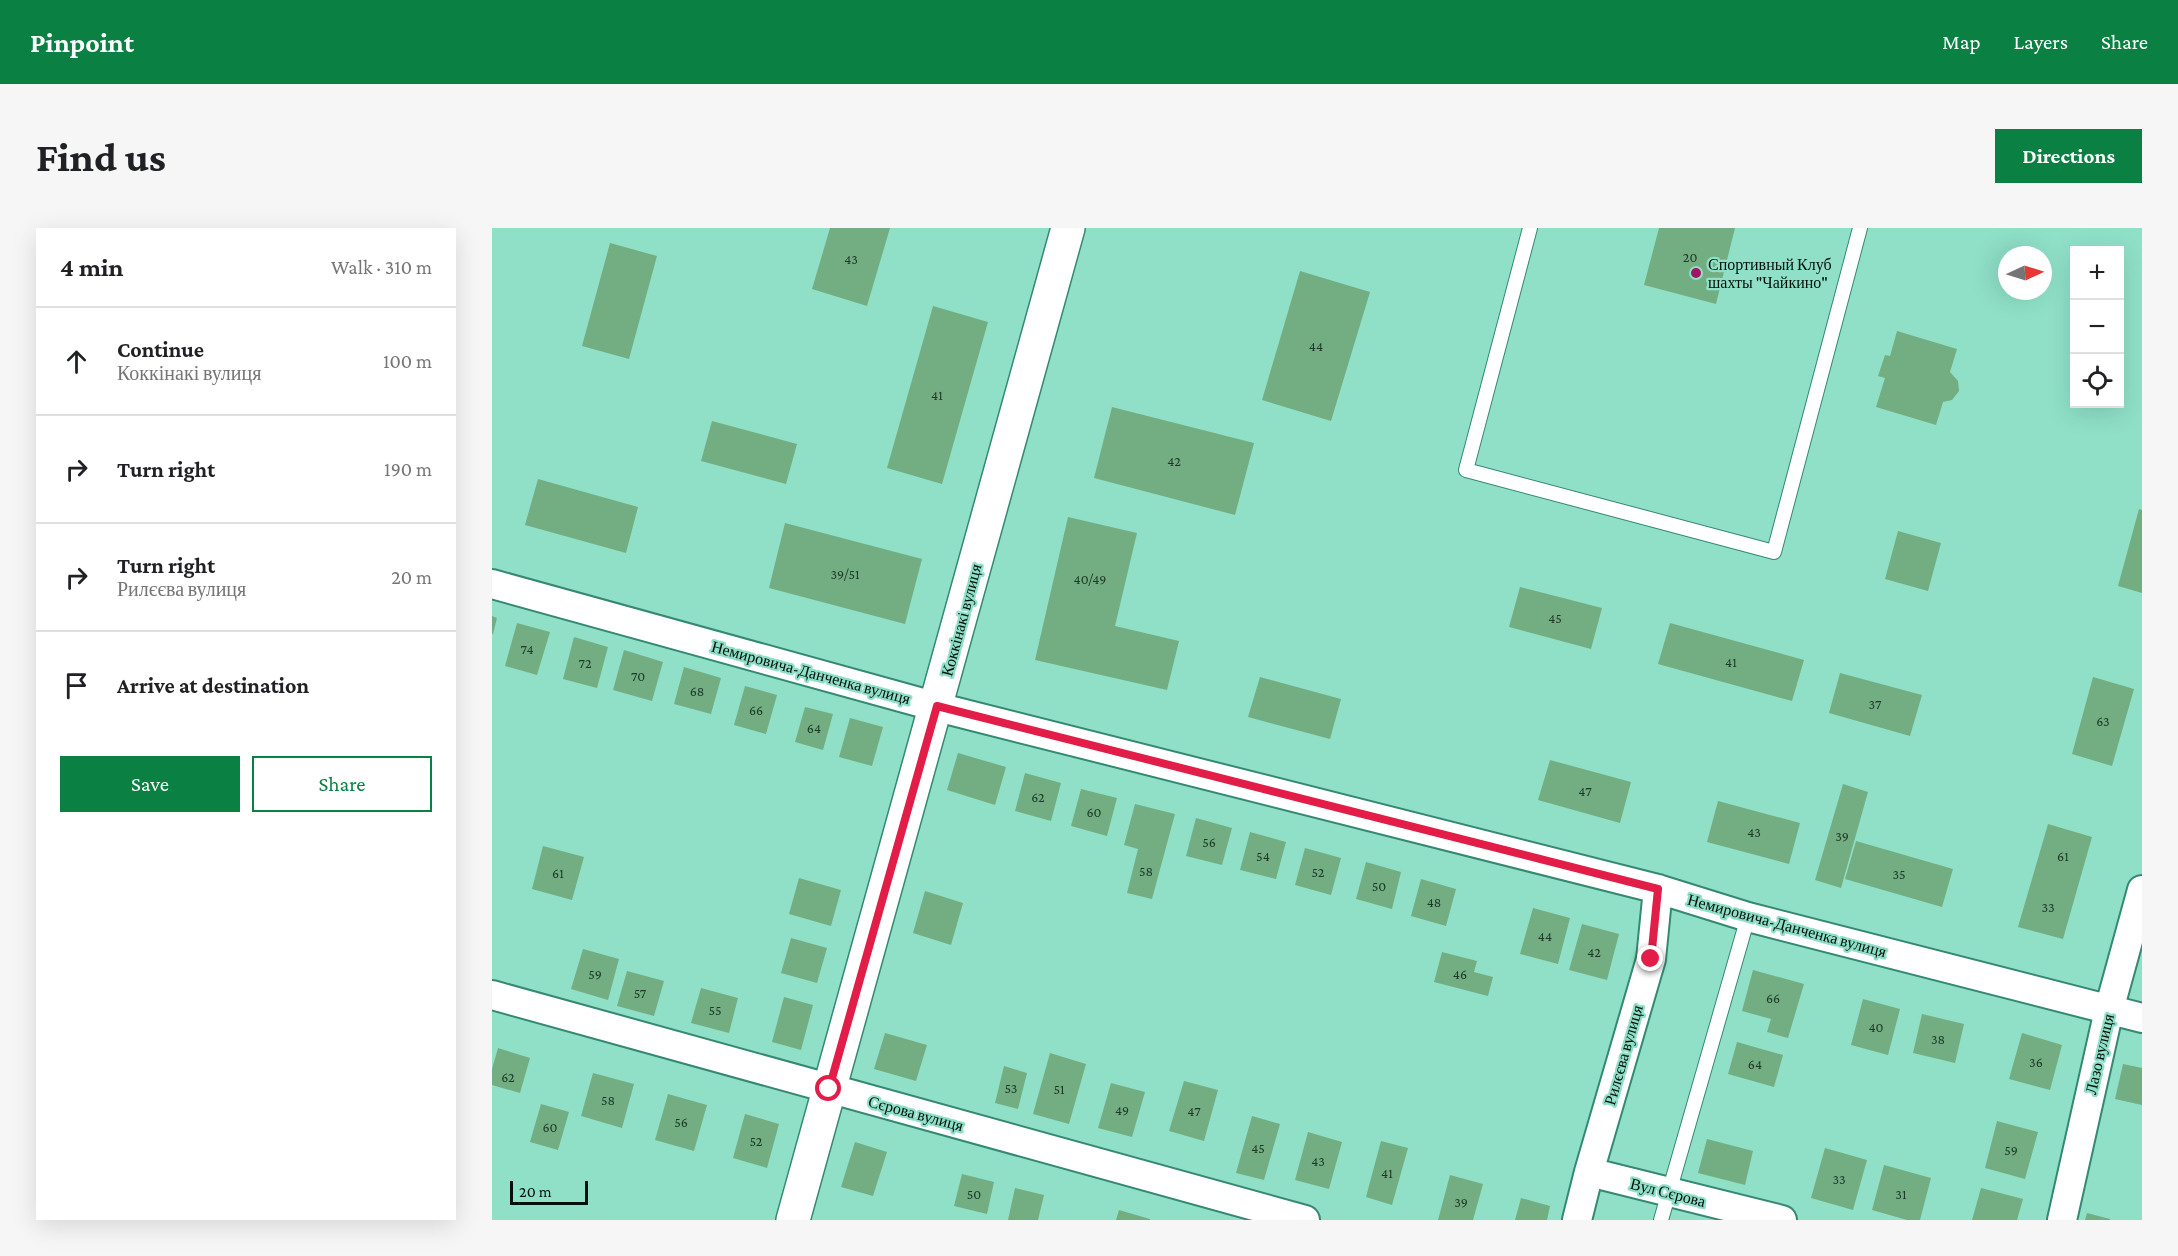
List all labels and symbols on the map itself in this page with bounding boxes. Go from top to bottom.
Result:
north arrow [1998,246,2052,300]
house number: 20 [1683,249,1697,265]
house number: 43 [844,251,858,267]
place label: Спортивный Клуб шахты "Чайкино" [1708,256,1832,291]
marker: Спортивный Клуб шахты "Чайкино" [1689,266,1703,280]
house number: 44 [1309,338,1323,354]
house number: 41 [931,387,943,403]
house number: 42 [1167,453,1181,469]
street label: Коккінакі вулиця [938,562,986,678]
house number: 39/51 [830,566,860,582]
house number: 40/49 [1074,571,1106,587]
house number: 45 [1548,610,1562,626]
street label: Немировича-Данченка вулиця [709,638,913,708]
house number: 74 [520,641,534,657]
house number: 41 [1725,654,1737,670]
house number: 72 [578,655,592,671]
house number: 70 [631,668,645,684]
house number: 68 [690,683,704,699]
house number: 37 [1869,696,1882,712]
house number: 66 [749,702,763,718]
house number: 63 [2096,713,2110,729]
house number: 64 [807,720,821,736]
house number: 47 [1578,783,1592,799]
house number: 62 [1031,789,1045,805]
house number: 60 [1086,804,1102,820]
house number: 43 [1747,824,1761,840]
house number: 39 [1835,828,1849,844]
house number: 56 [1202,834,1216,850]
house number: 54 [1256,848,1270,864]
house number: 61 [2057,848,2069,864]
house number: 58 [1139,863,1153,879]
house number: 52 [1312,864,1325,880]
house number: 61 [552,865,564,881]
house number: 35 [1892,866,1906,882]
house number: 50 [1372,878,1386,894]
street label: Немировича-Данченка вулиця [1685,891,1889,961]
house number: 48 [1427,894,1441,910]
house number: 33 [2041,899,2055,915]
house number: 44 [1538,928,1552,944]
house number: 42 [1587,944,1601,960]
route end [1637,945,1663,971]
house number: 59 [588,966,602,982]
house number: 46 [1453,966,1467,982]
house number: 57 [634,985,647,1001]
house number: 66 [1766,990,1780,1006]
house number: 55 [708,1002,722,1018]
street label: Рилєєва вулиця [1601,1002,1647,1107]
street label: Лазо вулиця [2082,1012,2118,1096]
house number: 40 [1868,1019,1884,1035]
house number: 38 [1931,1031,1945,1047]
house number: 36 [2029,1054,2043,1070]
house number: 64 [1748,1056,1762,1072]
house number: 62 [501,1069,515,1085]
route start [815,1075,841,1101]
house number: 53 [1004,1080,1018,1096]
house number: 51 [1053,1081,1065,1097]
house number: 58 [601,1092,615,1108]
street label: Сєрова вулиця [866,1093,966,1135]
house number: 49 [1115,1102,1129,1118]
house number: 47 [1187,1103,1201,1119]
house number: 56 [674,1114,688,1130]
house number: 60 [542,1119,558,1135]
house number: 52 [750,1133,763,1149]
house number: 45 [1251,1140,1265,1156]
house number: 59 [2004,1142,2018,1158]
house number: 43 [1311,1153,1325,1169]
house number: 41 [1381,1165,1393,1181]
house number: 33 [1832,1171,1846,1187]
street label: Вул Сєрова [1628,1175,1707,1211]
scale bar [510,1178,588,1206]
house number: 50 [967,1186,981,1202]
house number: 31 [1895,1186,1907,1202]
house number: 39 [1454,1194,1468,1210]

